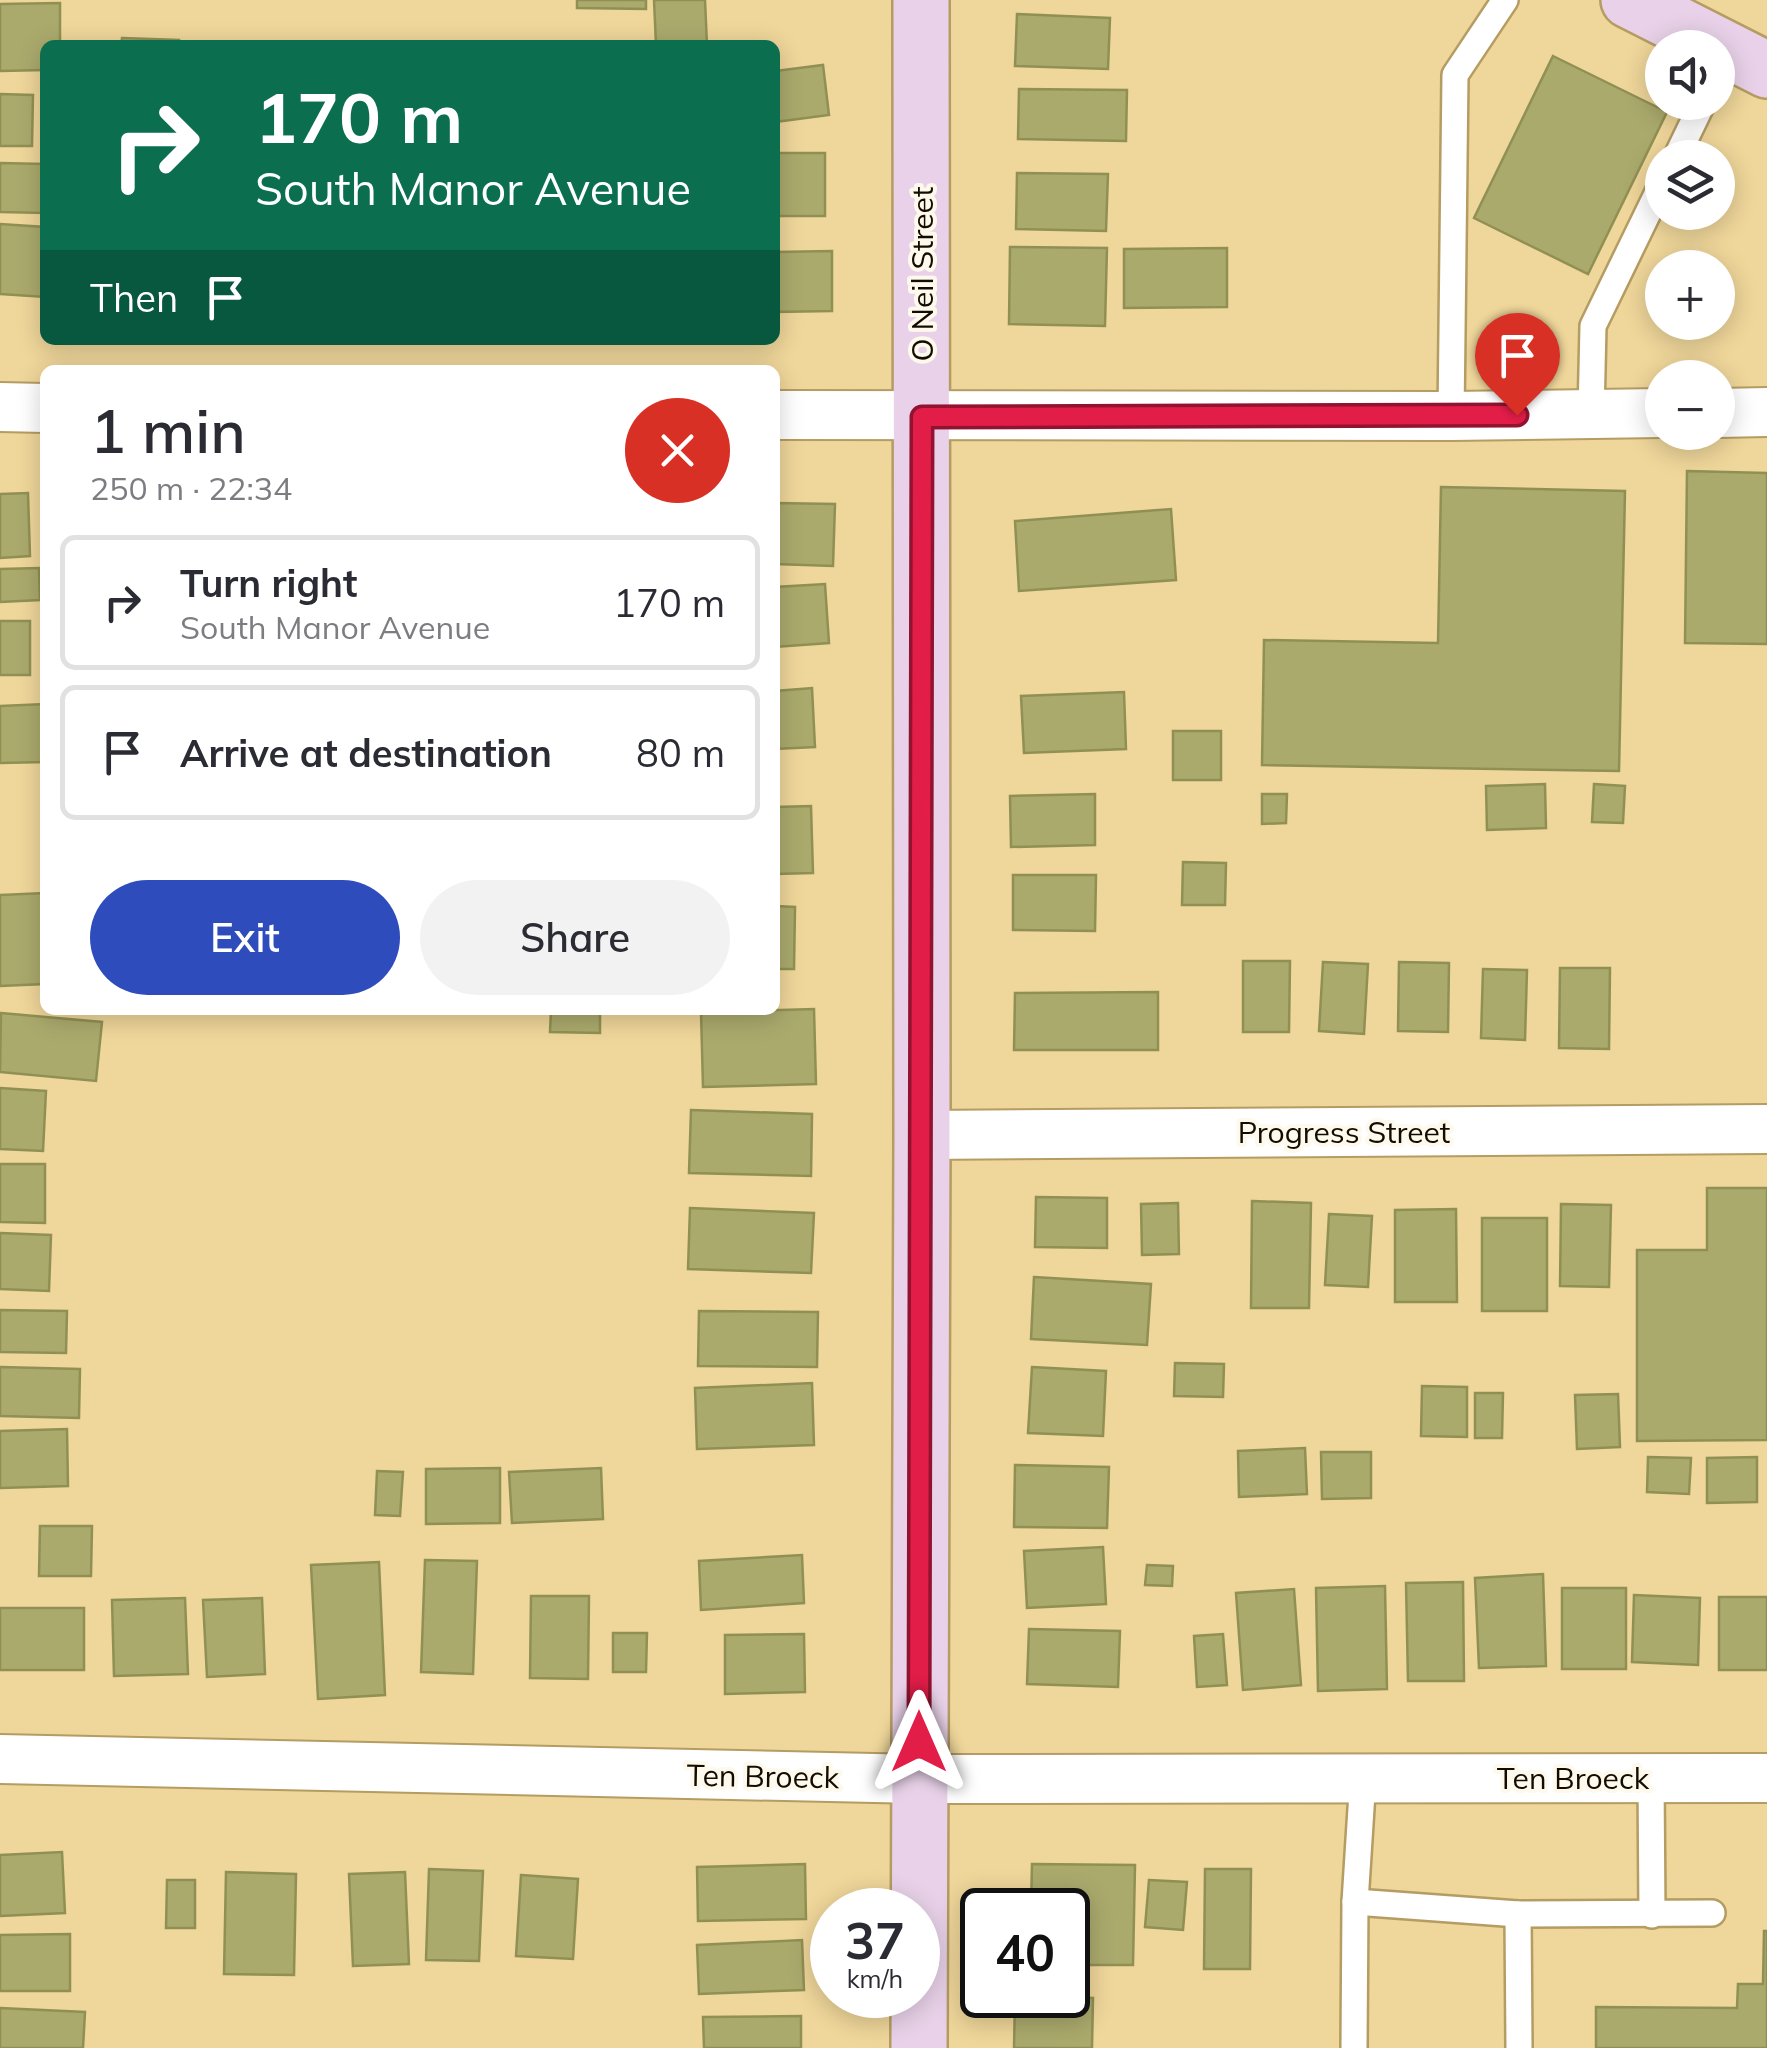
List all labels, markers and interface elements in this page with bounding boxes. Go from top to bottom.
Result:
map controls [1645,30,1735,450]
button: sound [1645,30,1735,120]
text: 170 m [255,73,463,161]
icon: right [90,80,220,210]
button: layers [1645,140,1735,230]
text: South Manor Avenue [255,160,691,216]
street label: O Neil Street [903,187,941,361]
button: + [1645,250,1735,340]
icon: arrive [198,270,253,325]
text: Then [90,274,178,322]
pin [1475,313,1560,416]
icon: arrive [1490,328,1545,383]
button: − [1645,360,1735,450]
text: 1 min [90,393,246,468]
button: close [625,398,730,503]
text: 250 m · 22:34 [90,468,292,508]
text: Turn right [180,559,357,607]
icon: right [95,575,150,630]
text: 170 m [613,579,725,627]
text: South Manor Avenue [180,607,490,647]
icon: arrive [95,725,150,780]
text: Arrive at destination [180,729,552,777]
text: 80 m [636,729,725,777]
button: Exit [90,880,400,995]
button: Share [420,880,730,995]
street label: Progress Street [1238,1113,1450,1151]
position arrow [867,1690,971,1794]
street label: Ten Broeck [686,1756,840,1796]
street label: Ten Broeck [1497,1759,1650,1797]
speed limit sign: 40 [960,1888,1090,2018]
text: 37 [845,1909,905,1972]
text: km/h [847,1963,903,1994]

